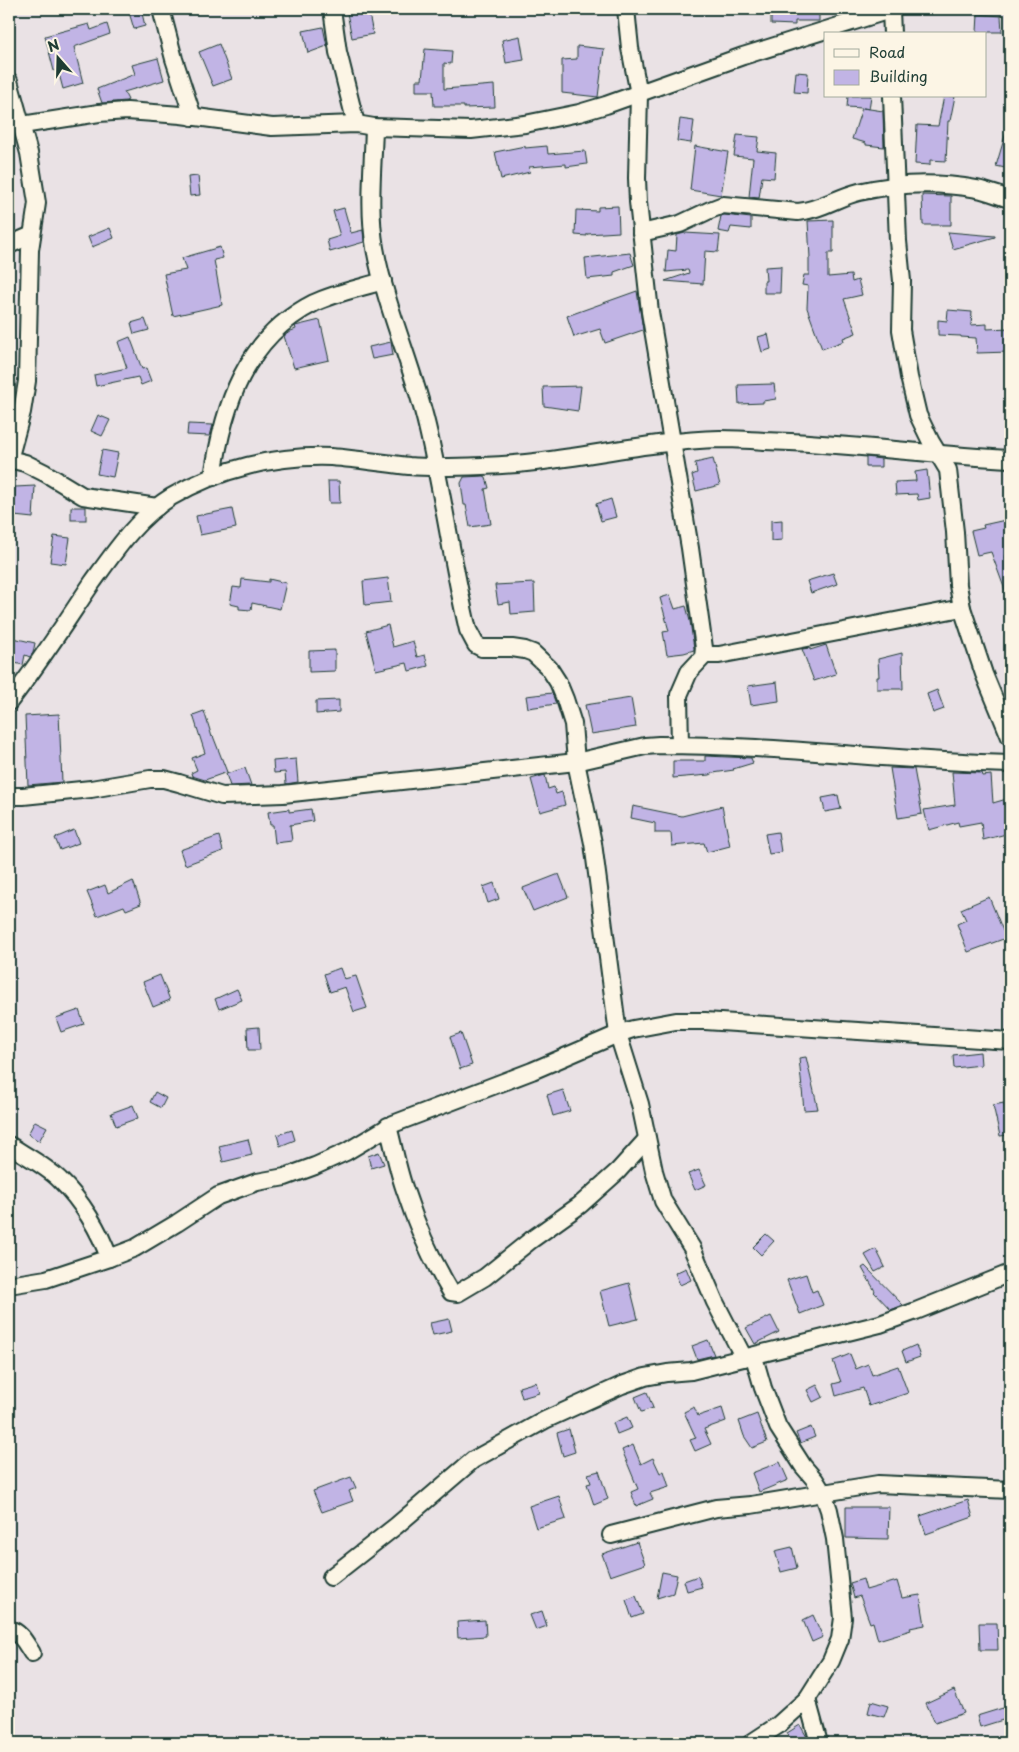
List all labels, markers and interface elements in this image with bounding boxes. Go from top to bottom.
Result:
north arrow [32,32,82,82]
legend [824,32,986,98]
text: N [45,34,62,57]
text: Road [869,40,905,63]
text: Building [869,64,928,87]

